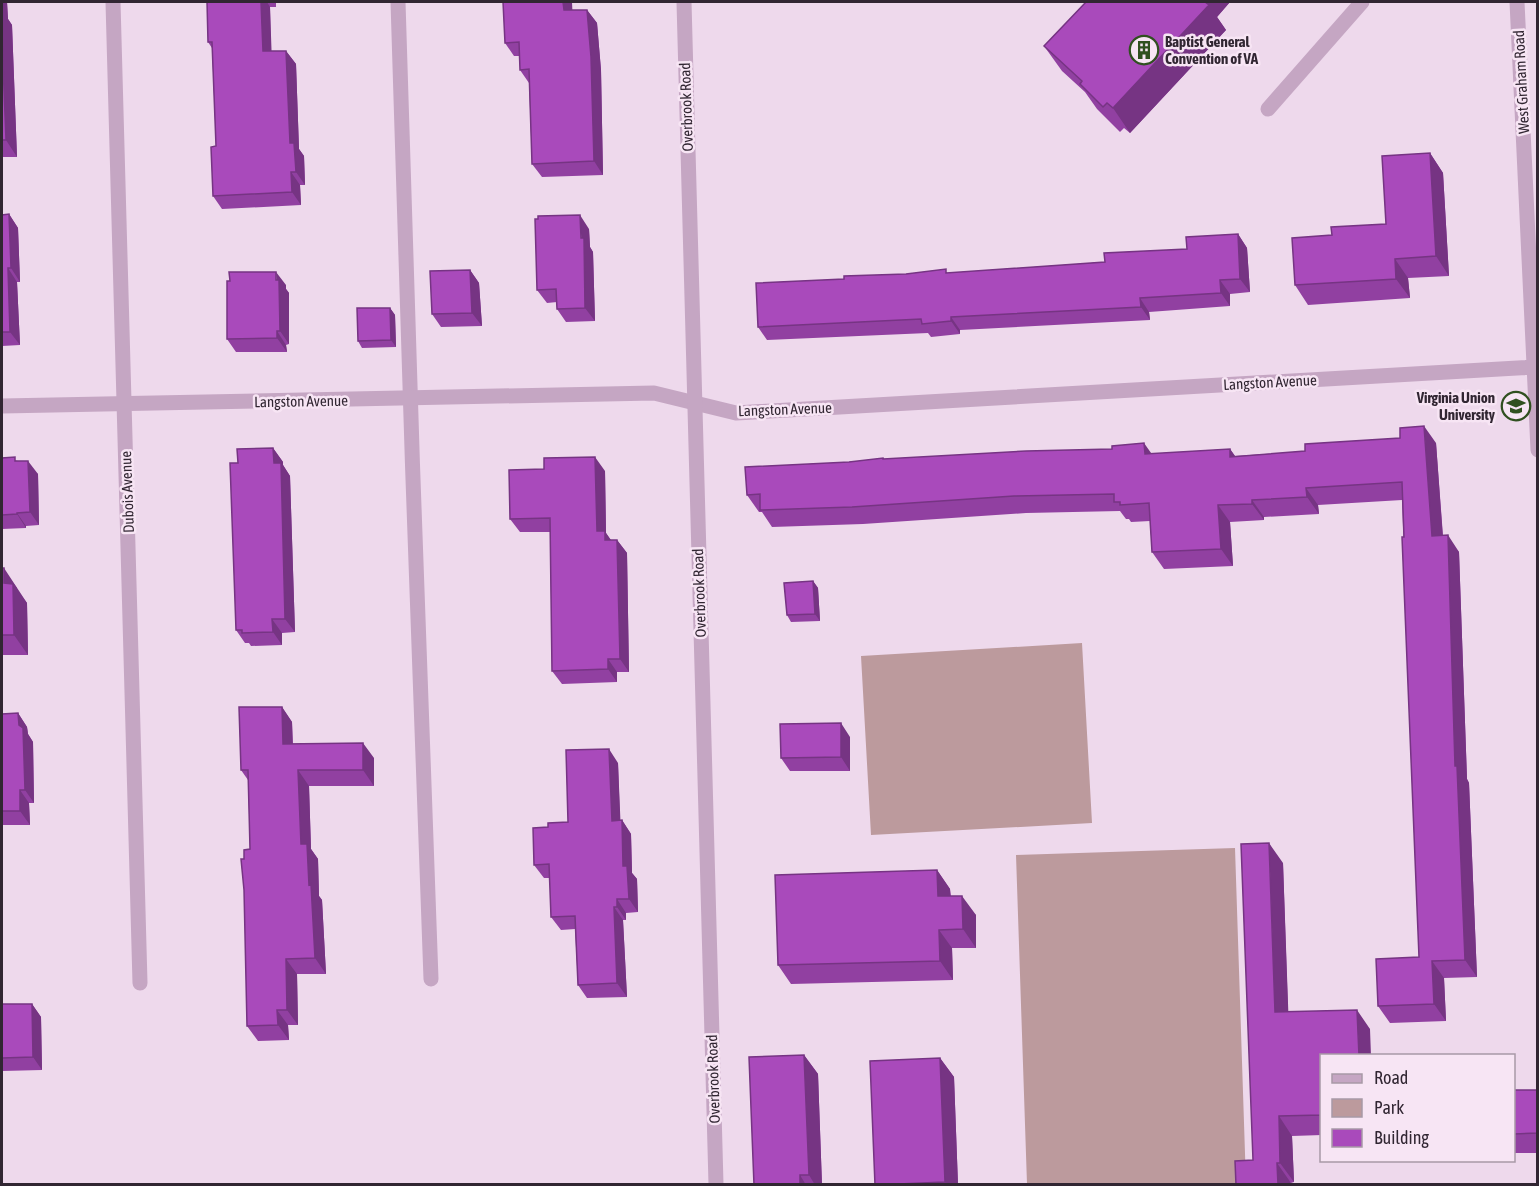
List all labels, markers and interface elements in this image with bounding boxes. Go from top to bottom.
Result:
street label: West Graham Road [1510,30,1532,134]
place label: Baptist General Convention of VA [1165,33,1259,67]
building icon: Baptist General Convention of VA [1128,34,1160,66]
street label: Overbrook Road [676,62,696,152]
street label: Langston Avenue [1223,371,1318,393]
place label: Virginia Union University [1416,389,1496,423]
school or university icon: Virginia Union University [1500,390,1532,422]
street label: Langston Avenue [254,392,348,410]
street label: Langston Avenue [738,399,832,419]
street label: Dubois Avenue [117,450,137,533]
street label: Overbrook Road [689,548,709,638]
street label: Overbrook Road [703,1034,723,1124]
legend [1320,1054,1515,1162]
text: Road [1374,1067,1408,1088]
text: Park [1374,1097,1404,1118]
text: Building [1374,1127,1429,1148]

